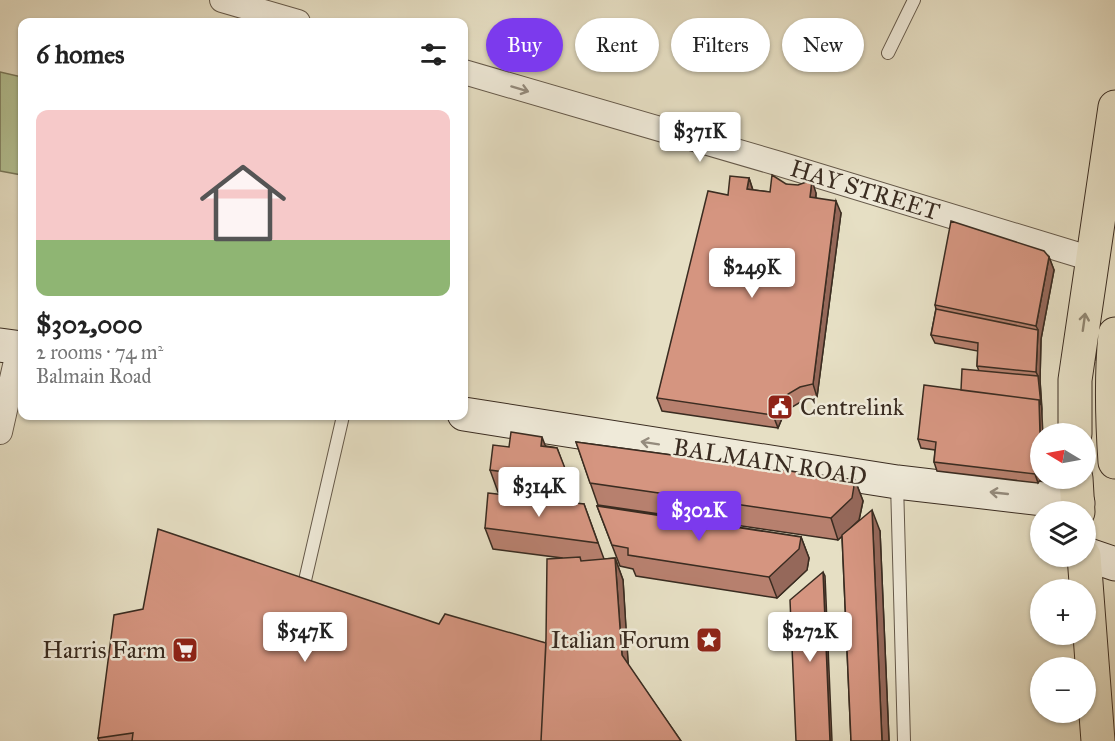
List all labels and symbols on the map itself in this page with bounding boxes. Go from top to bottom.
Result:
one-way arrow [510,84,529,95]
pin: $371K [658,112,742,163]
street label: HAY STREET [787,153,943,227]
pin: $249K [710,248,794,299]
one-way arrow [1078,313,1089,333]
public building icon: Centrelink [765,392,795,422]
place label: Centrelink [800,392,905,422]
north arrow [1030,423,1096,489]
street label: BALMAIN ROAD [671,432,869,492]
one-way arrow [640,437,660,448]
pin: $314K [497,467,581,518]
one-way arrow [989,487,1009,498]
pin: $302K [657,491,741,542]
pin: $547K [263,612,347,663]
pin: $272K [768,612,852,663]
place label: Italian Forum [551,625,690,655]
place icon: Italian Forum [694,625,724,655]
place label: Harris Farm [42,635,166,665]
supermarket icon: Harris Farm [170,635,200,665]

